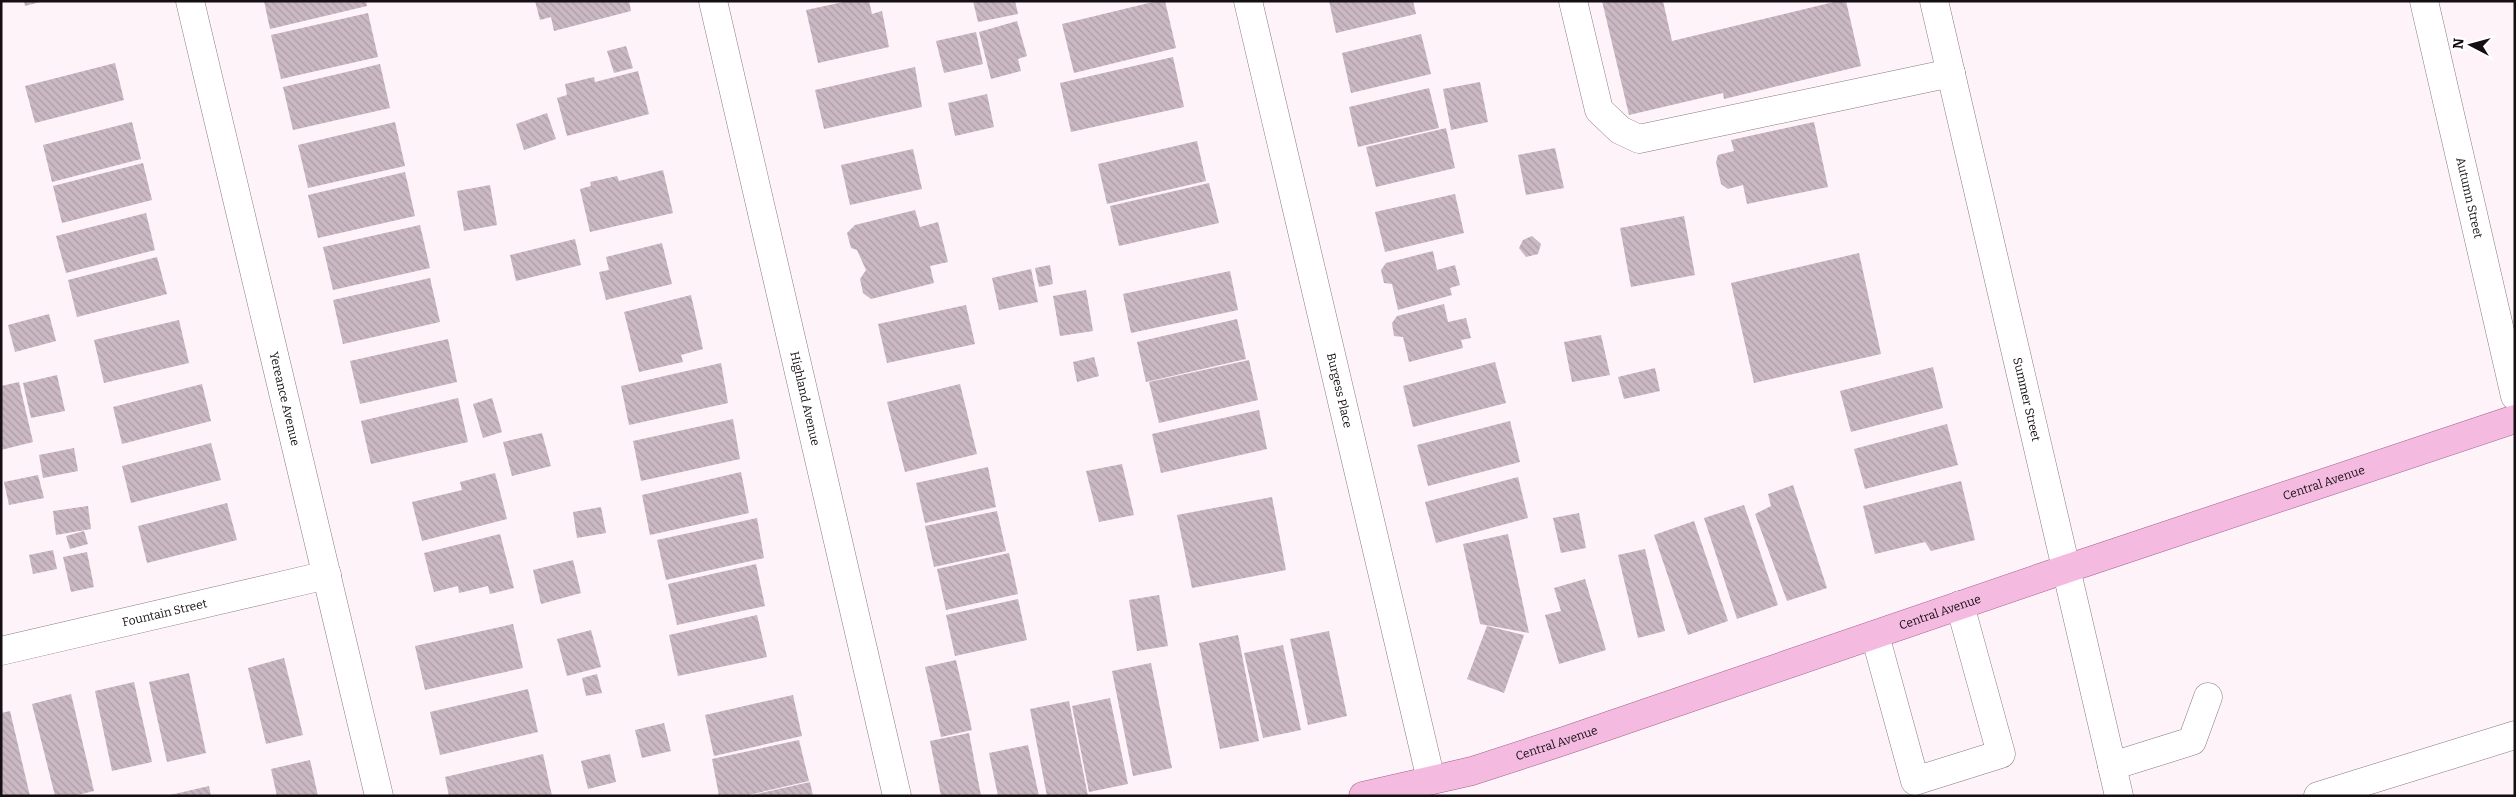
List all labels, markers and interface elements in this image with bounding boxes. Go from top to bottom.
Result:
north arrow [2446,20,2496,70]
text: N [2450,37,2468,50]
street label: Autumn Street [2453,156,2486,240]
street label: Yereance Avenue [267,350,303,447]
street label: Highland Avenue [787,350,823,447]
street label: Burgess Place [1324,352,1355,429]
street label: Summer Street [2010,356,2043,443]
street label: Central Avenue [2281,463,2367,503]
street label: Central Avenue [1897,592,1983,633]
street label: Fountain Street [121,596,209,629]
street label: Central Avenue [1514,723,1600,763]

